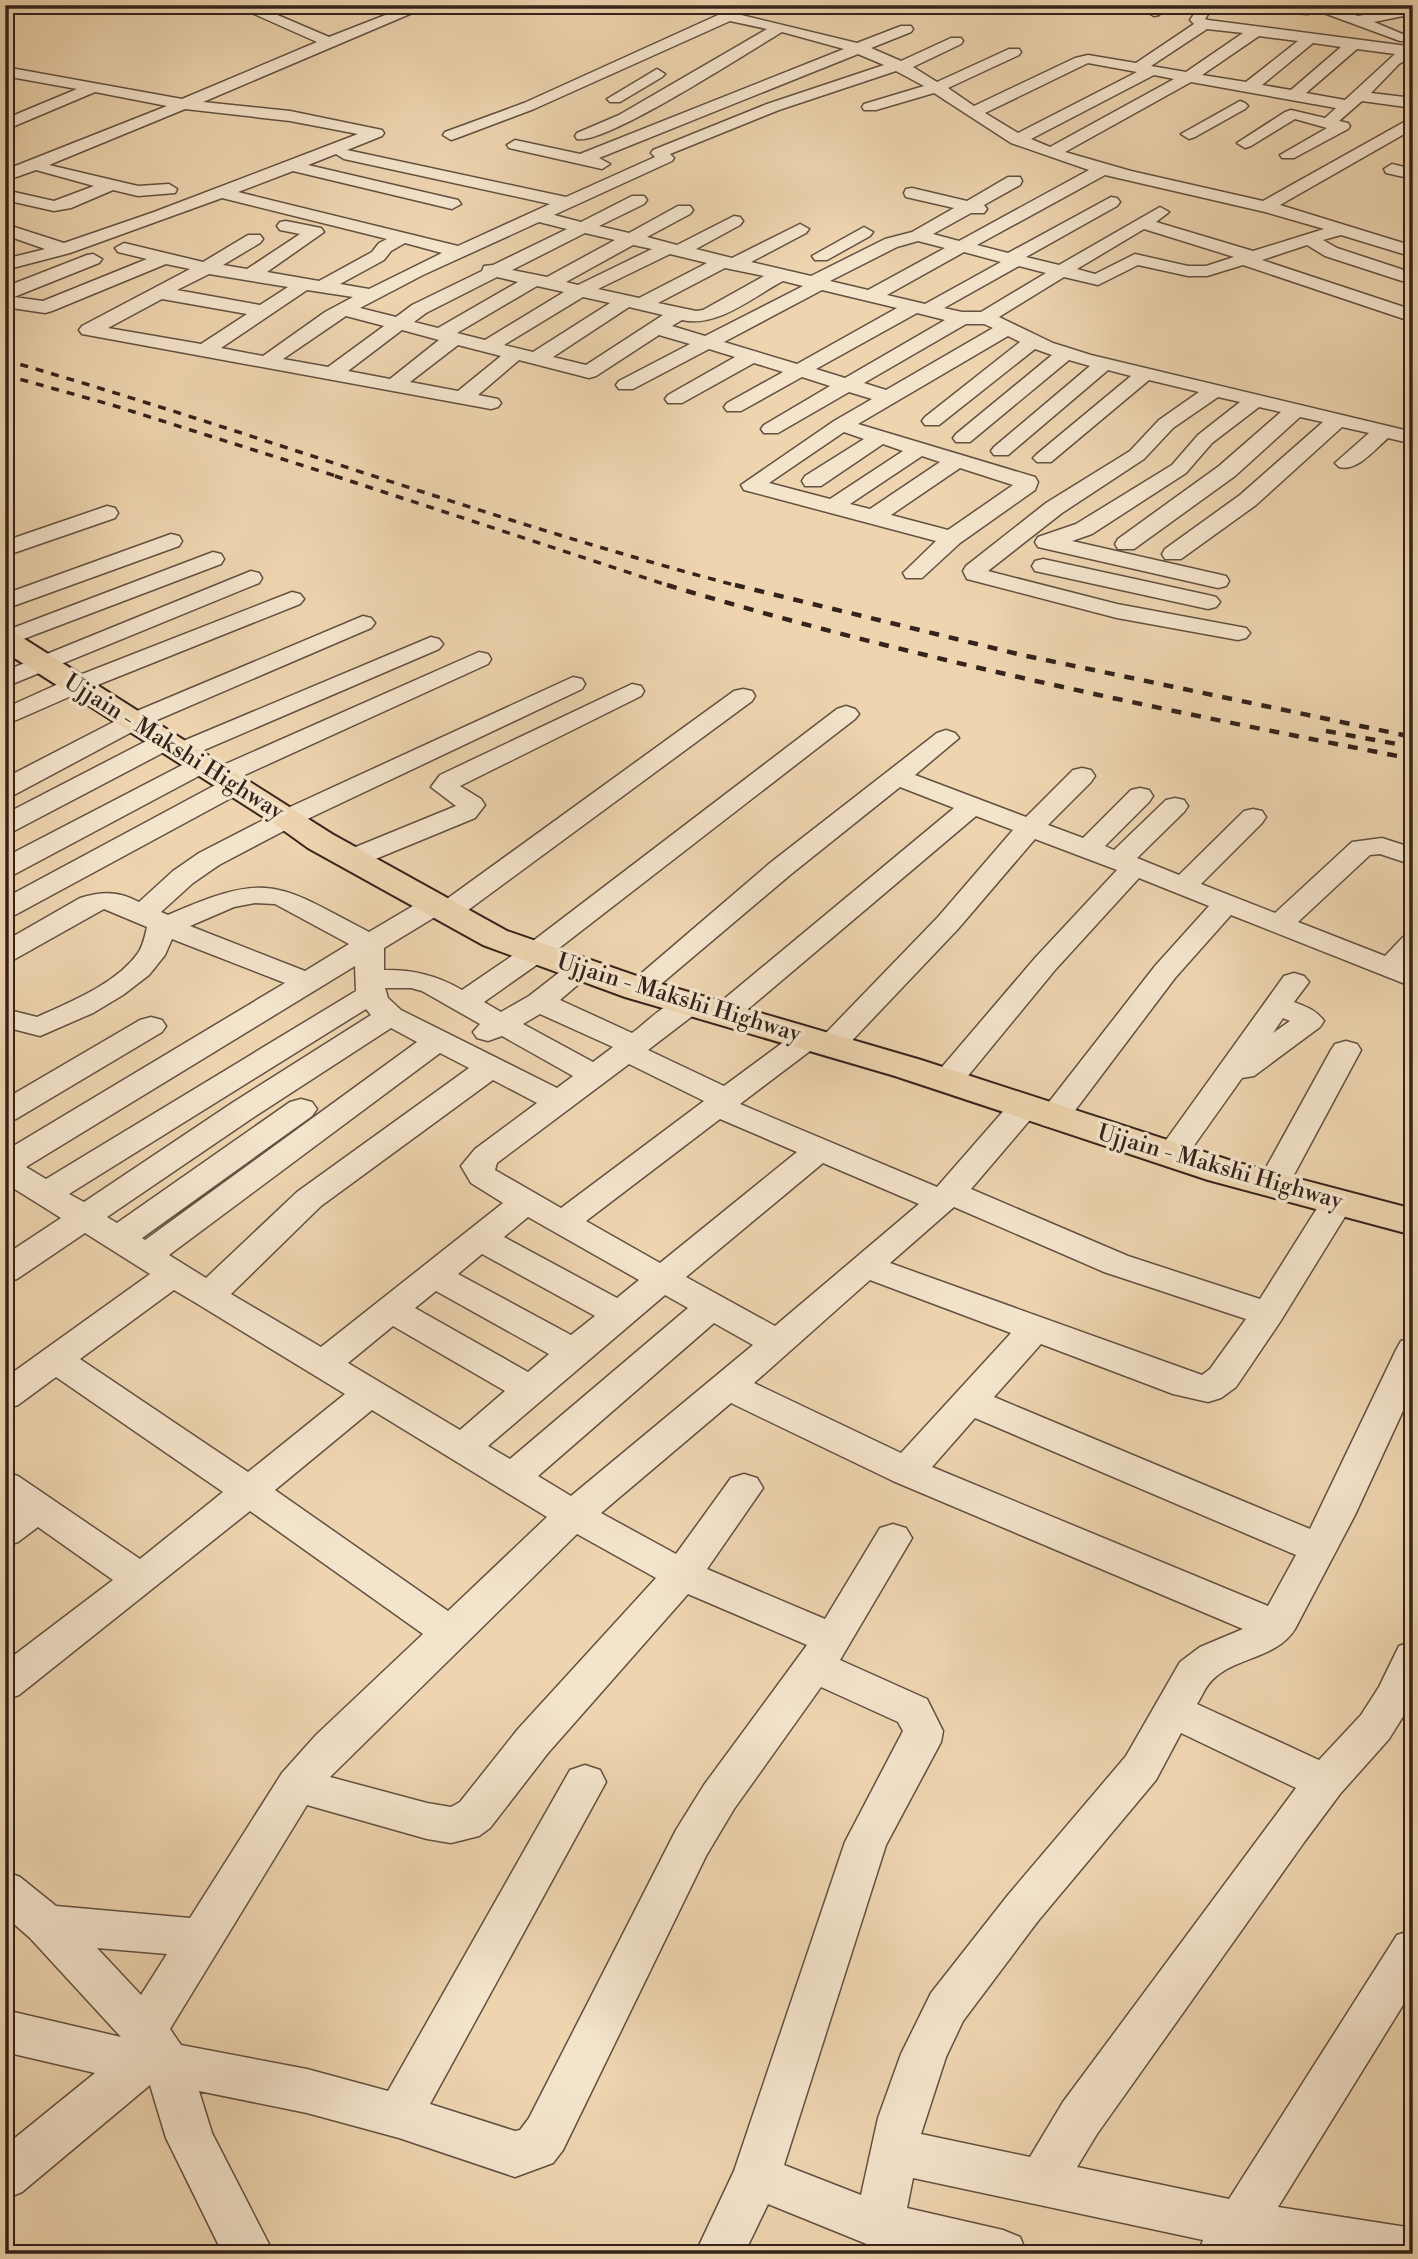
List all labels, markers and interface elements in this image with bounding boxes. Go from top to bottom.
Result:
street label: Ujjain - Makshi Highway [59,668,290,827]
street label: Ujjain - Makshi Highway [553,947,805,1049]
street label: Ujjain - Makshi Highway [1094,1119,1347,1216]

